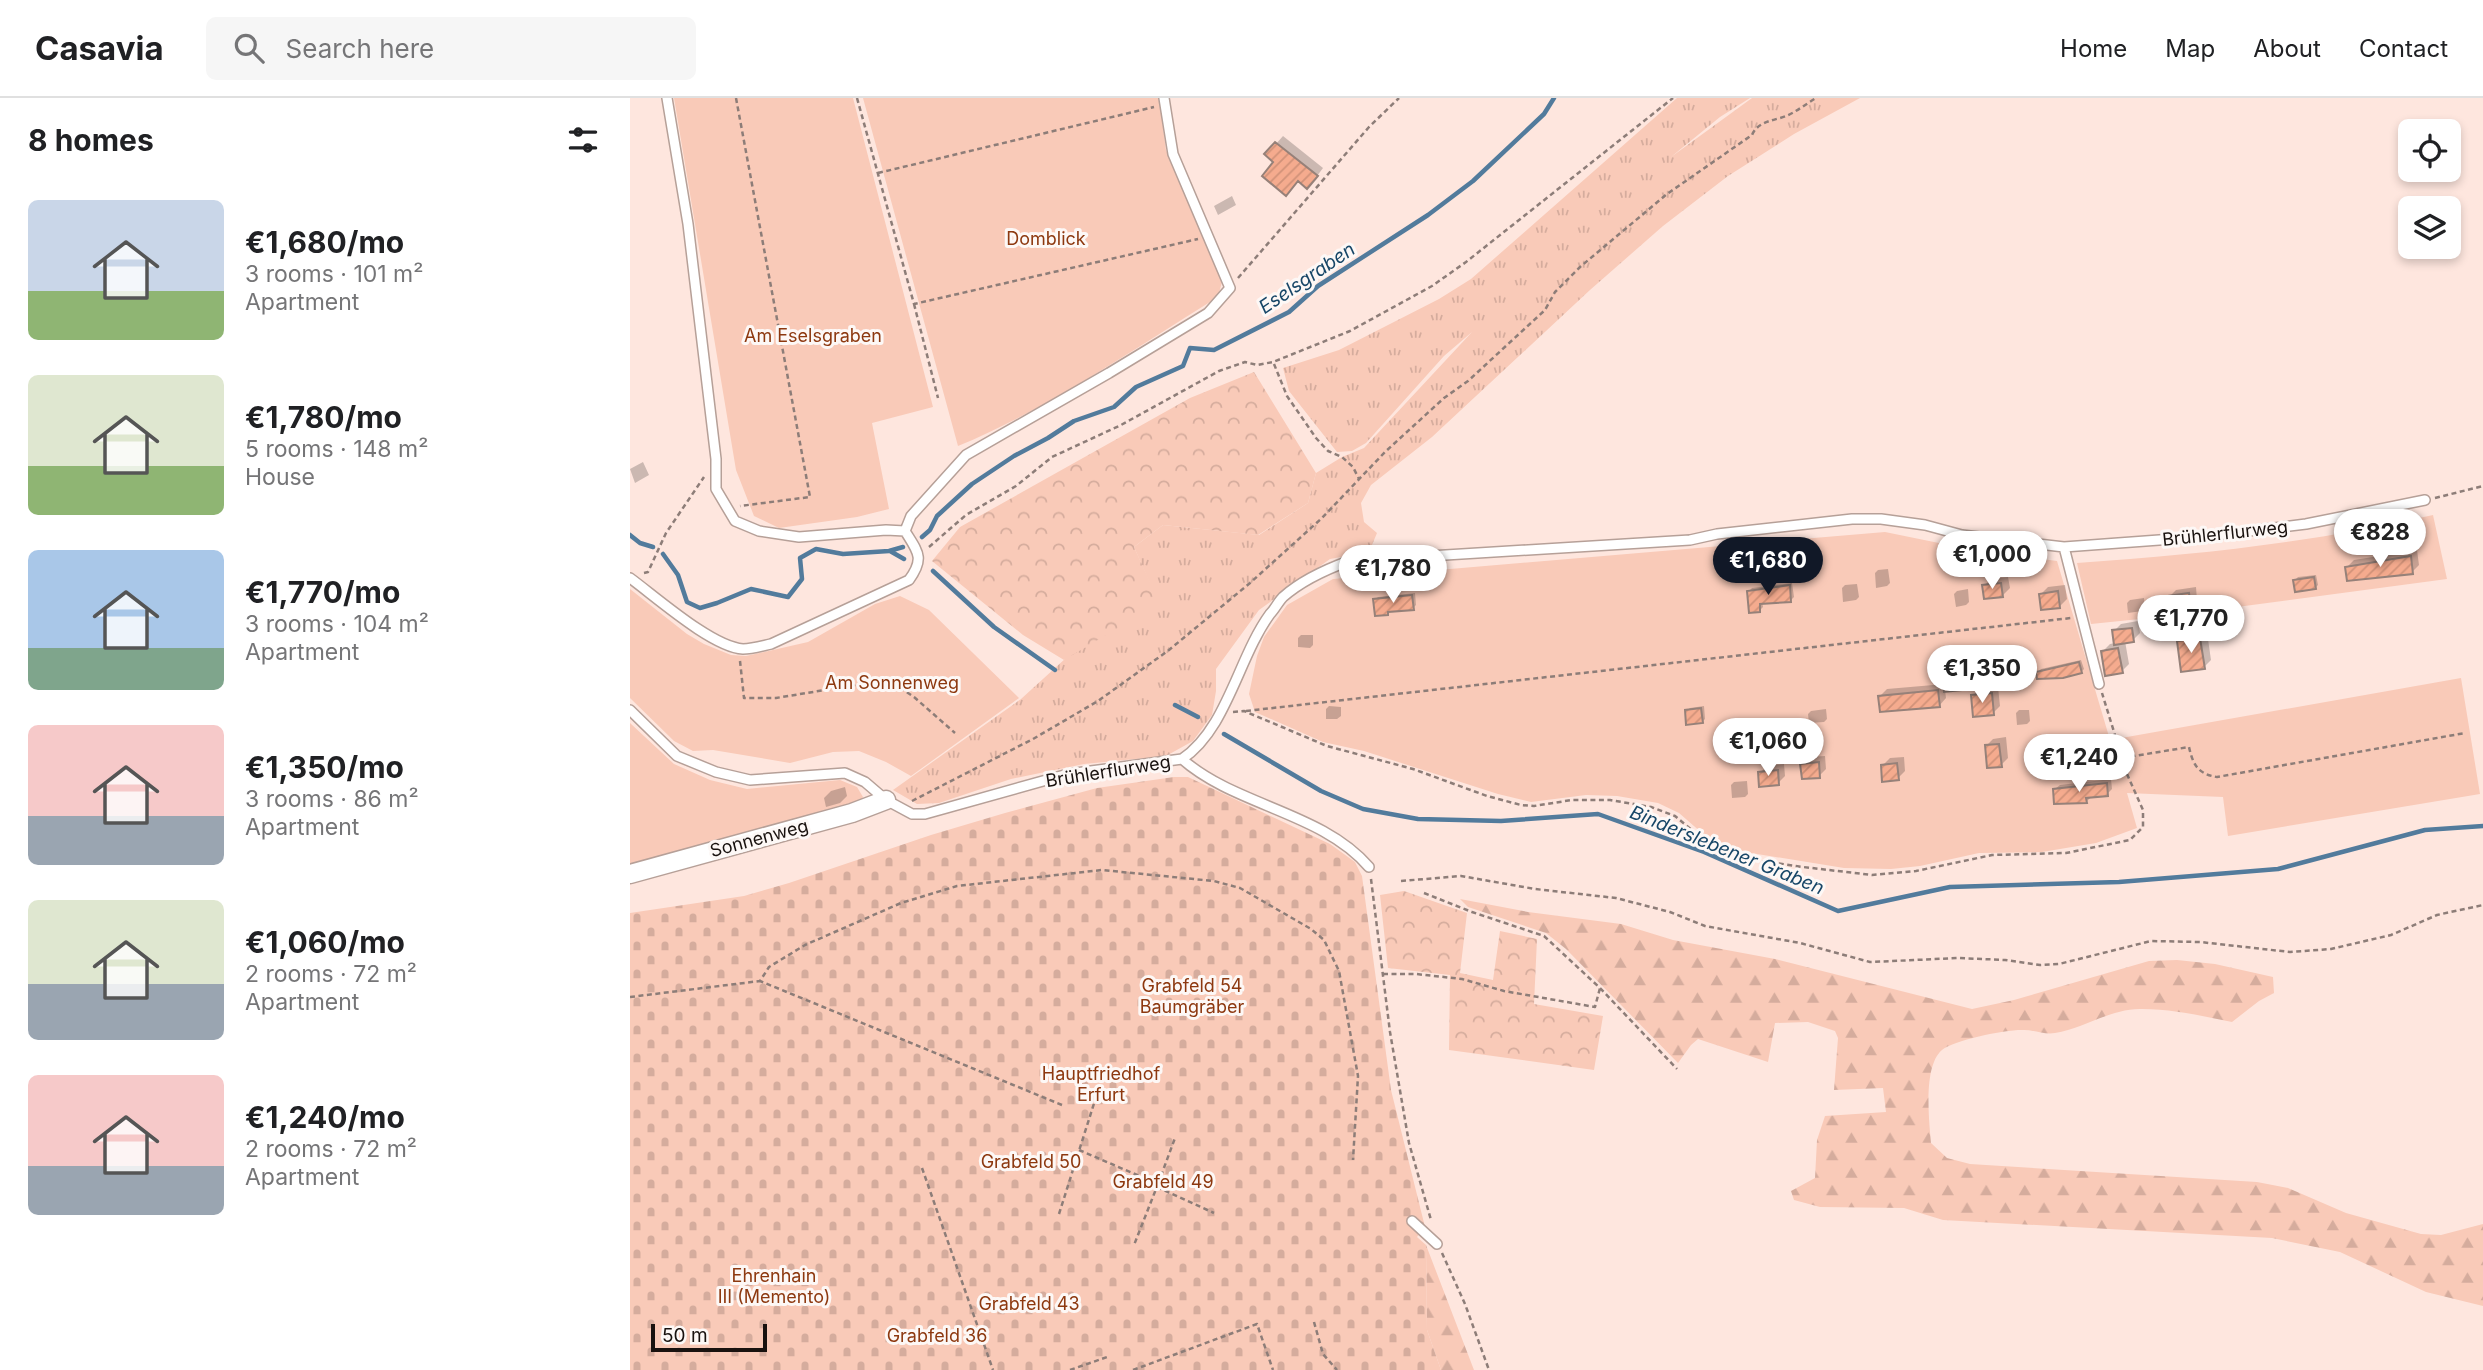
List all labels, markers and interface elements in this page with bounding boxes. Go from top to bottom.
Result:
search box [206,17,696,80]
text: Casavia [35,28,164,68]
icon: search [230,29,268,67]
text: Search here [286,33,434,64]
text: Home [2060,34,2127,63]
text: Map [2165,34,2215,63]
text: About [2253,34,2321,63]
text: Contact [2359,34,2448,63]
map controls [2398,119,2461,259]
button: locate [2398,119,2461,182]
icon: filters [564,121,602,159]
text: 8 homes [28,122,154,158]
button: layers [2398,196,2461,259]
text: €1,680/mo [245,224,404,260]
icon: home [84,228,168,312]
park label: Domblick [1006,228,1086,249]
water label: Eselsgraben [1255,237,1359,319]
text: 3 rooms · 101 m² [245,260,423,288]
text: Apartment [245,288,359,316]
park label: Am Eselsgraben [744,325,882,346]
text: €1,780/mo [245,399,402,435]
icon: home [84,403,168,487]
text: 5 rooms · 148 m² [245,435,428,463]
text: House [245,463,315,491]
pin: €828 [2339,510,2421,569]
street label: Brühlerflurweg [2161,516,2289,550]
text: €828 [2350,518,2410,546]
pin: €1,000 [1935,532,2049,591]
pin: €1,680 [1711,538,1825,597]
text: €1,000 [1952,540,2032,568]
pin: €1,780 [1336,546,1450,605]
text: €1,680 [1729,546,1807,574]
text: €1,780 [1355,554,1431,582]
text: €1,770/mo [245,574,400,610]
icon: home [84,578,168,662]
pin: €1,770 [2134,596,2248,655]
text: €1,770 [2153,604,2229,632]
text: 3 rooms · 104 m² [245,610,429,638]
text: Apartment [245,638,359,666]
pin: €1,350 [1925,646,2039,705]
text: €1,350 [1943,654,2021,682]
park label: Am Sonnenweg [825,672,959,693]
pin: €1,060 [1711,718,1825,778]
text: €1,060 [1729,727,1807,755]
pin: €1,240 [2022,734,2136,794]
text: €1,240 [2040,743,2118,771]
text: €1,350/mo [245,749,404,785]
street label: Brühlerflurweg [1044,751,1172,791]
icon: home [84,753,168,837]
text: 3 rooms · 86 m² [245,785,419,813]
water label: Binderslebener Graben [1627,801,1827,899]
text: Apartment [245,813,359,841]
street label: Sonnenweg [708,815,810,861]
text: €1,060/mo [245,924,405,960]
icon: home [84,928,168,1012]
text: 2 rooms · 72 m² [245,960,417,988]
park label: Grabfeld 54 Baumgräber [1140,975,1244,1017]
text: Apartment [245,988,359,1016]
park label: Hauptfriedhof Erfurt [1042,1063,1160,1105]
text: €1,240/mo [245,1099,405,1135]
icon: home [84,1103,168,1187]
text: 2 rooms · 72 m² [245,1135,417,1163]
park label: Grabfeld 50 [981,1151,1081,1172]
text: Apartment [245,1163,359,1191]
park label: Grabfeld 49 [1112,1171,1214,1192]
park label: Ehrenhain III (Memento) [718,1265,830,1307]
park label: Grabfeld 43 [978,1293,1080,1314]
scale bar [651,1321,766,1353]
text: 50 m [662,1324,708,1347]
park label: Grabfeld 36 [887,1325,987,1346]

